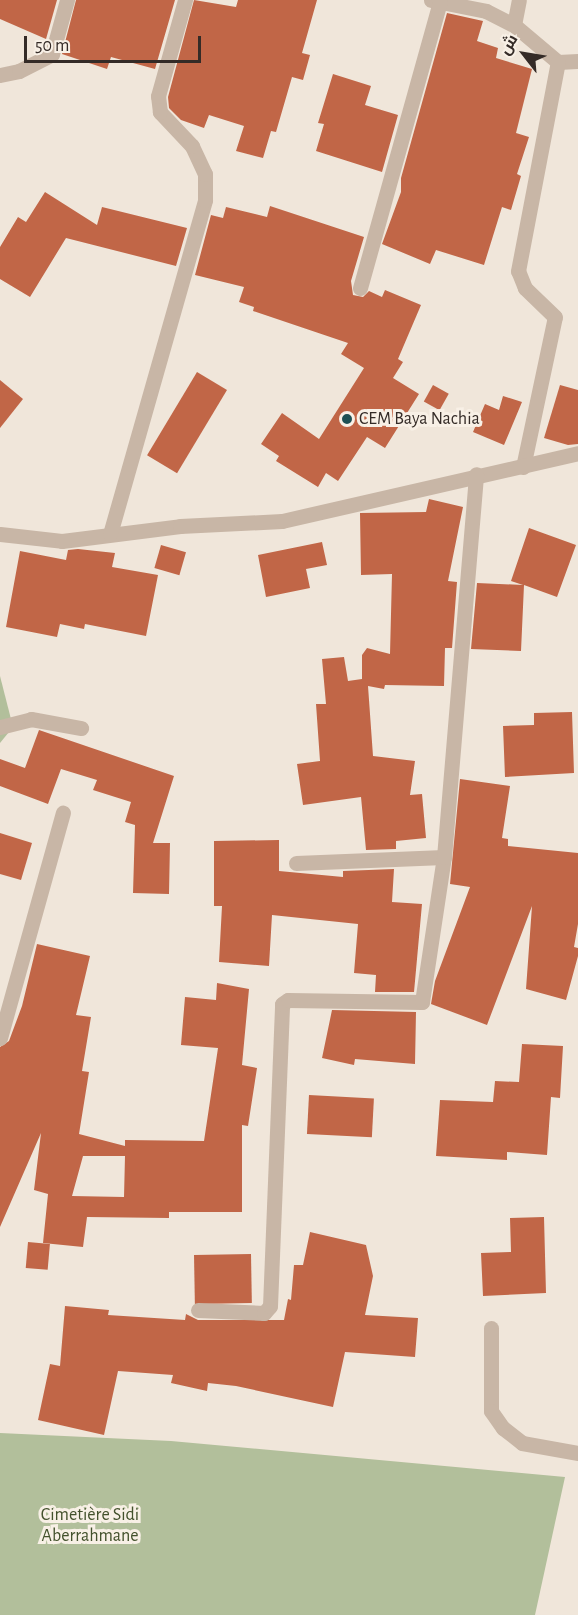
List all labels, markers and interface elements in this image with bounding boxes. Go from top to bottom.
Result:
scale bar [27,24,204,62]
north arrow [494,24,554,84]
text: ش [496,32,521,58]
text: 50 m [35,37,69,55]
place label: CEM Baya Nachia [359,408,480,430]
marker: CEM Baya Nachia [340,412,354,426]
park label: Cimetière Sidi Aberrahmane [41,1505,139,1547]

